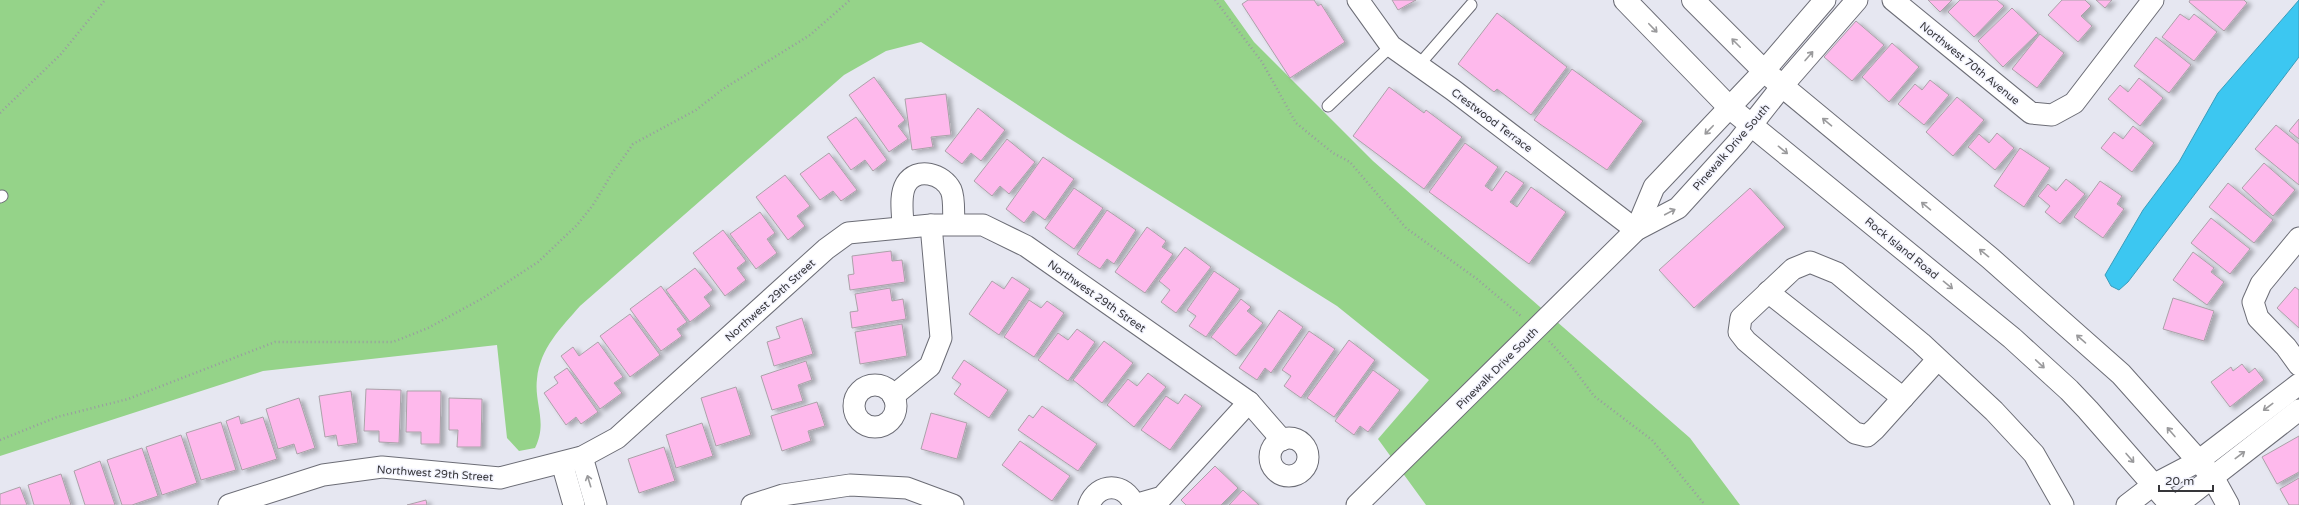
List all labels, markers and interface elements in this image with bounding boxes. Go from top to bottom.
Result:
street label: Northwest 70th Avenue [1917,19,2022,108]
one-way arrow [1648,23,1658,33]
one-way arrow [1731,38,1741,48]
one-way arrow [1804,50,1813,61]
street label: Crestwood Terrace [1449,86,1535,155]
street label: Pinewalk Drive South [1690,101,1772,193]
one-way arrow [1821,118,1832,127]
one-way arrow [1704,125,1713,136]
one-way arrow [1777,145,1788,154]
one-way arrow [1921,202,1931,211]
one-way arrow [1664,208,1676,215]
street label: Rock Island Road [1862,215,1941,282]
one-way arrow [1978,249,1989,258]
street label: Northwest 29th Street [723,257,818,344]
street label: Northwest 29th Street [1045,258,1148,335]
one-way arrow [1943,281,1953,290]
street label: Pinewalk Drive South [1454,325,1541,412]
one-way arrow [2077,335,2087,344]
one-way arrow [2035,359,2045,369]
one-way arrow [2263,403,2274,412]
one-way arrow [2167,427,2176,438]
one-way arrow [2235,450,2246,459]
one-way arrow [2126,453,2135,463]
street label: Northwest 29th Street [376,463,494,484]
scale bar [2159,467,2213,493]
text: 20 m [2165,474,2194,488]
one-way arrow [585,475,592,488]

